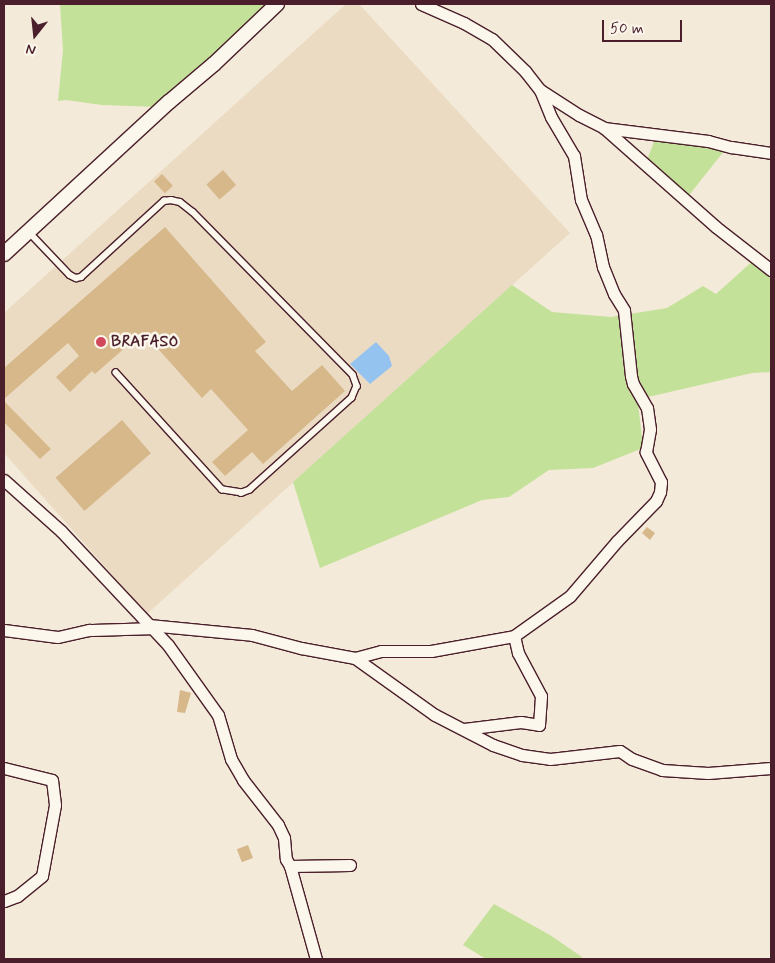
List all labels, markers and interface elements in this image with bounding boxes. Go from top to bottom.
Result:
north arrow [10,10,60,60]
scale bar [605,10,685,42]
text: 50 m [610,19,644,39]
text: N [24,39,38,59]
place label: BRAFASO [111,332,178,352]
marker: BRAFASO [95,336,107,348]

